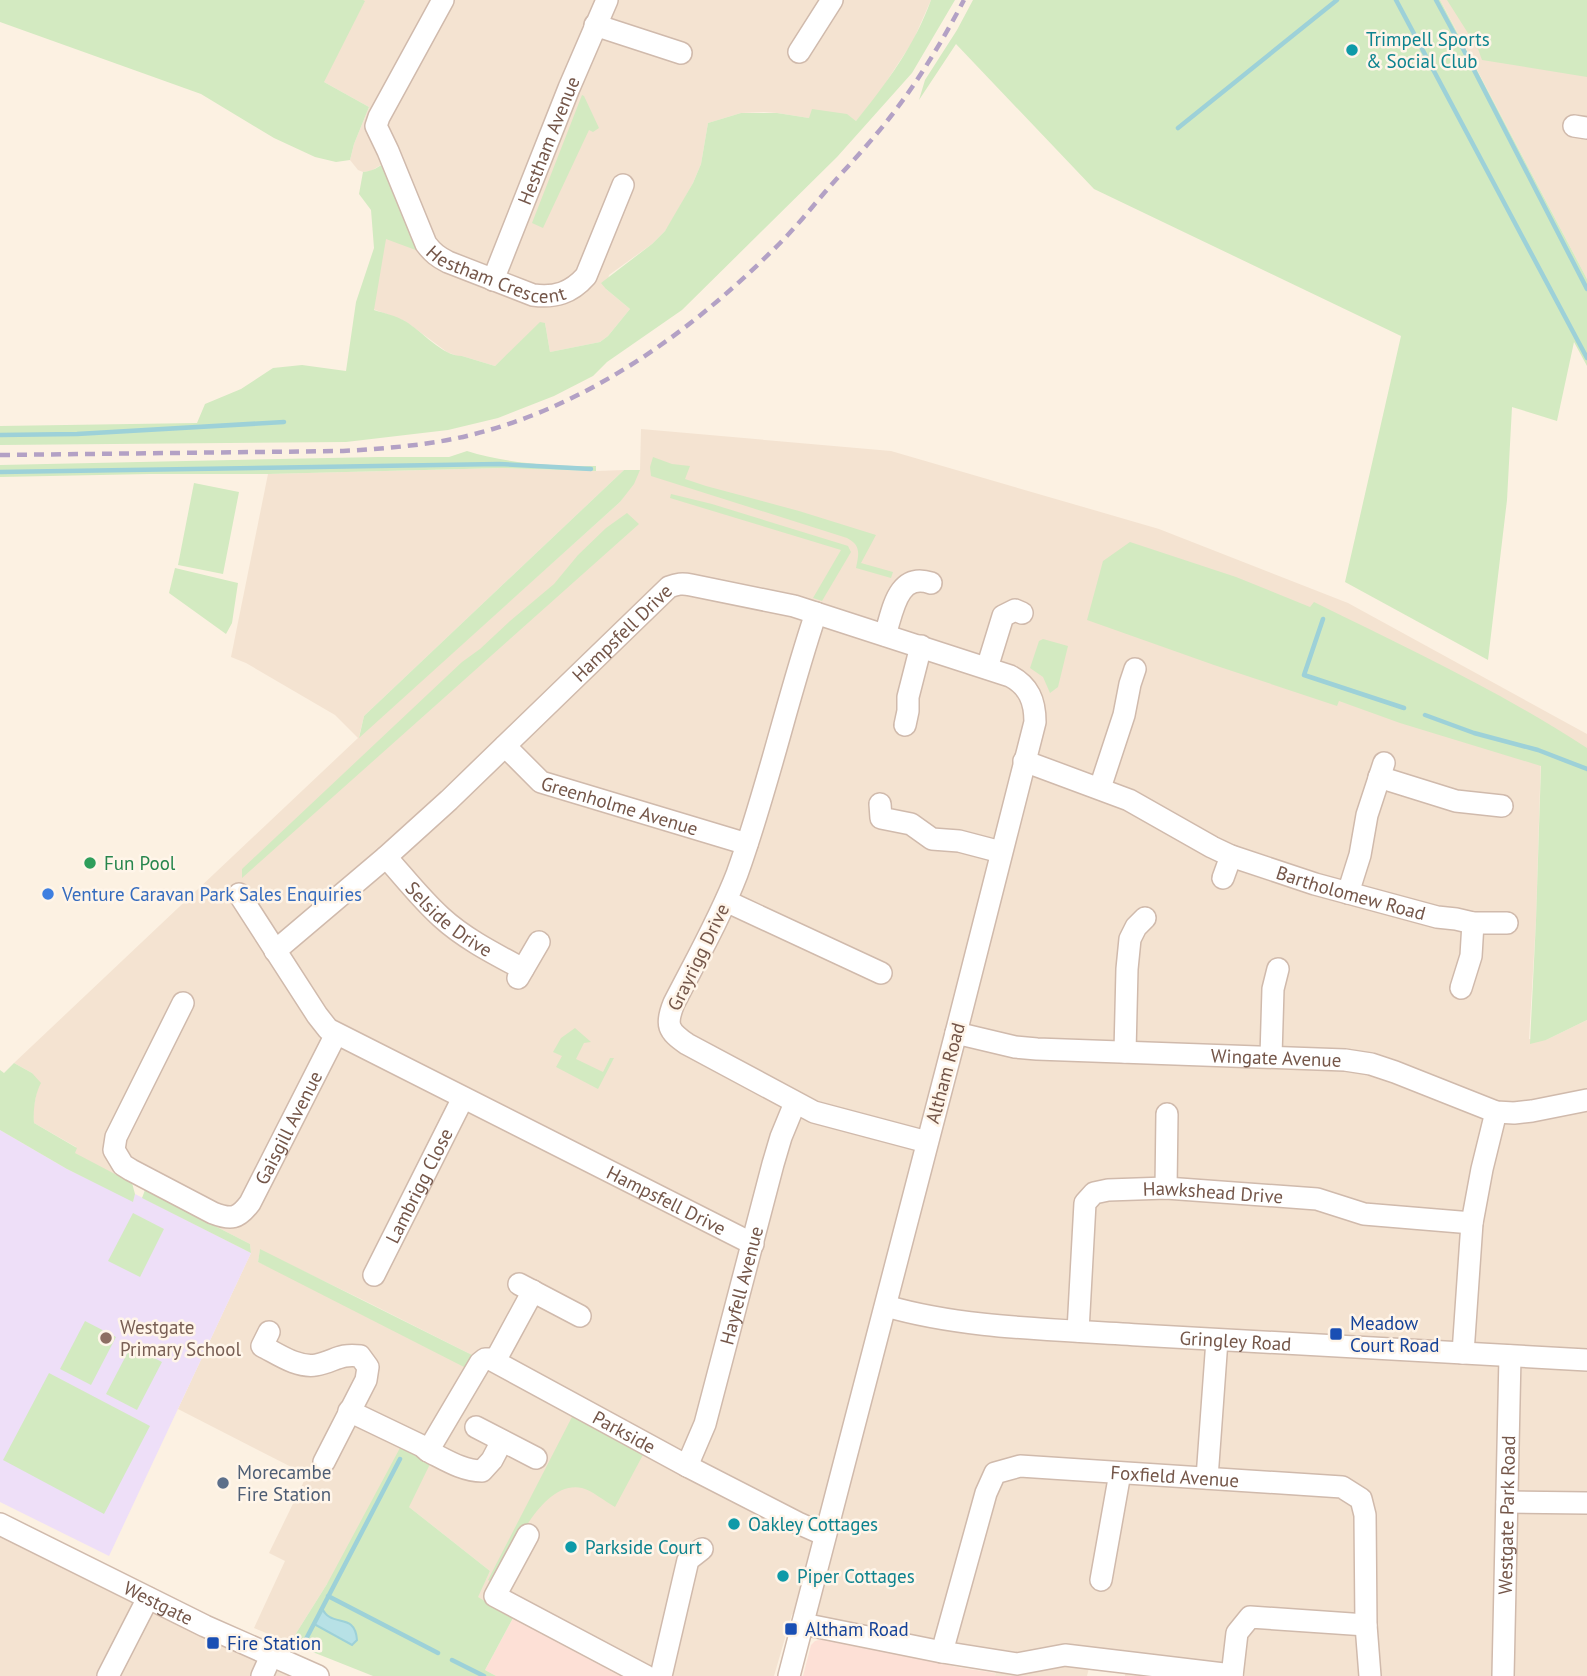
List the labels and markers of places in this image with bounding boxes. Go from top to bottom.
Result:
place label: Trimpell Sports & Social Club [1366,27,1490,73]
marker: Trimpell Sports & Social Club [1344,42,1360,58]
place label: Fun Pool [104,851,176,875]
marker: Fun Pool [82,855,98,871]
place label: Venture Caravan Park Sales Enquiries [61,882,362,906]
marker: Venture Caravan Park Sales Enquiries [40,886,56,902]
place label: Meadow Court Road [1350,1311,1439,1357]
place label: Westgate Primary School [120,1315,241,1361]
marker: Meadow Court Road [1328,1326,1344,1342]
marker: Westgate Primary School [98,1330,114,1346]
place label: Morecambe Fire Station [237,1460,331,1506]
marker: Morecambe Fire Station [215,1475,231,1491]
place label: Oakley Cottages [748,1512,878,1536]
marker: Oakley Cottages [726,1516,742,1532]
place label: Parkside Court [585,1535,703,1559]
marker: Parkside Court [563,1539,579,1555]
place label: Piper Cottages [797,1564,915,1588]
marker: Piper Cottages [775,1568,791,1584]
place label: Altham Road [805,1617,909,1641]
marker: Altham Road [783,1621,799,1637]
place label: Fire Station [227,1631,321,1655]
marker: Fire Station [205,1635,221,1651]

